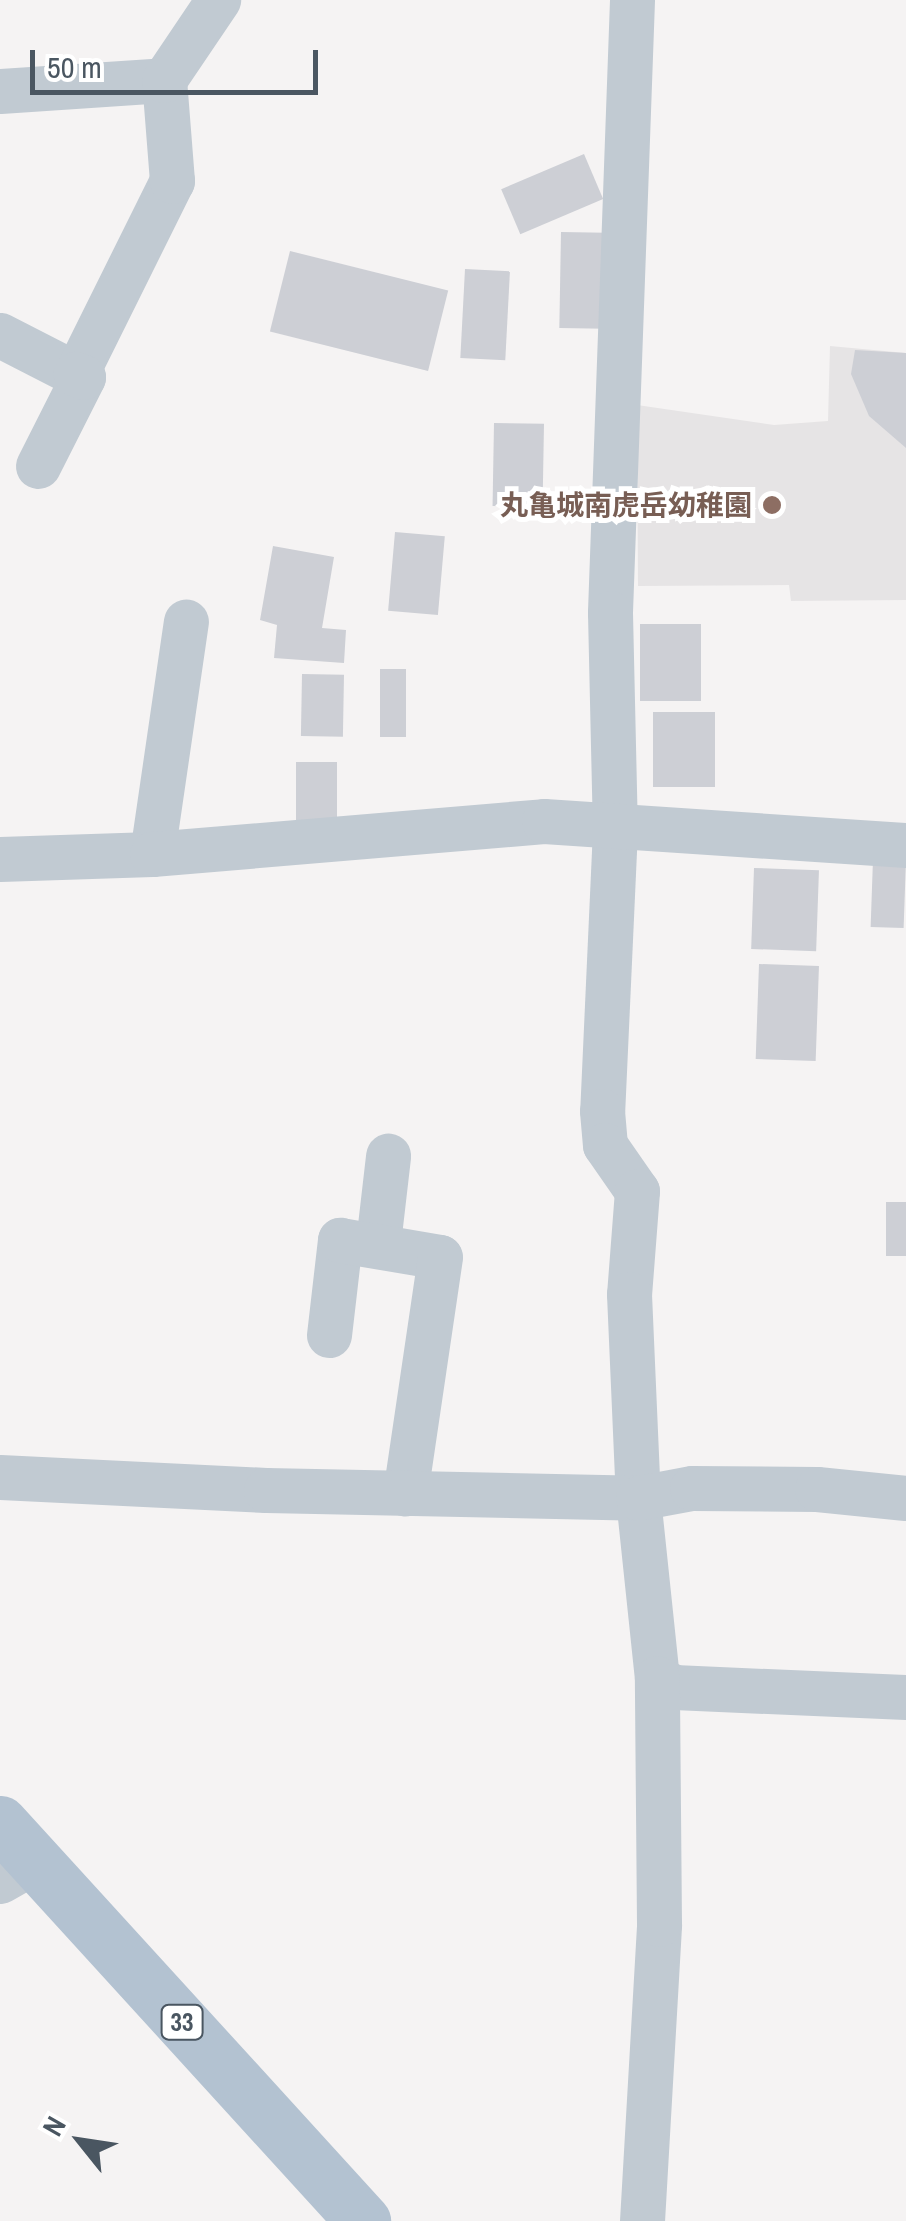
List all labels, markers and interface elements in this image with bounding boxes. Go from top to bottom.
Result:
scale bar [35,30,322,92]
text: 50 m [47,47,102,87]
place label: 丸亀城南虎岳幼稚園 [500,488,752,522]
marker: 丸亀城南虎岳幼稚園 [761,494,783,516]
road number: 33 [160,2002,204,2042]
north arrow [30,2091,130,2191]
text: N [33,2109,75,2143]

